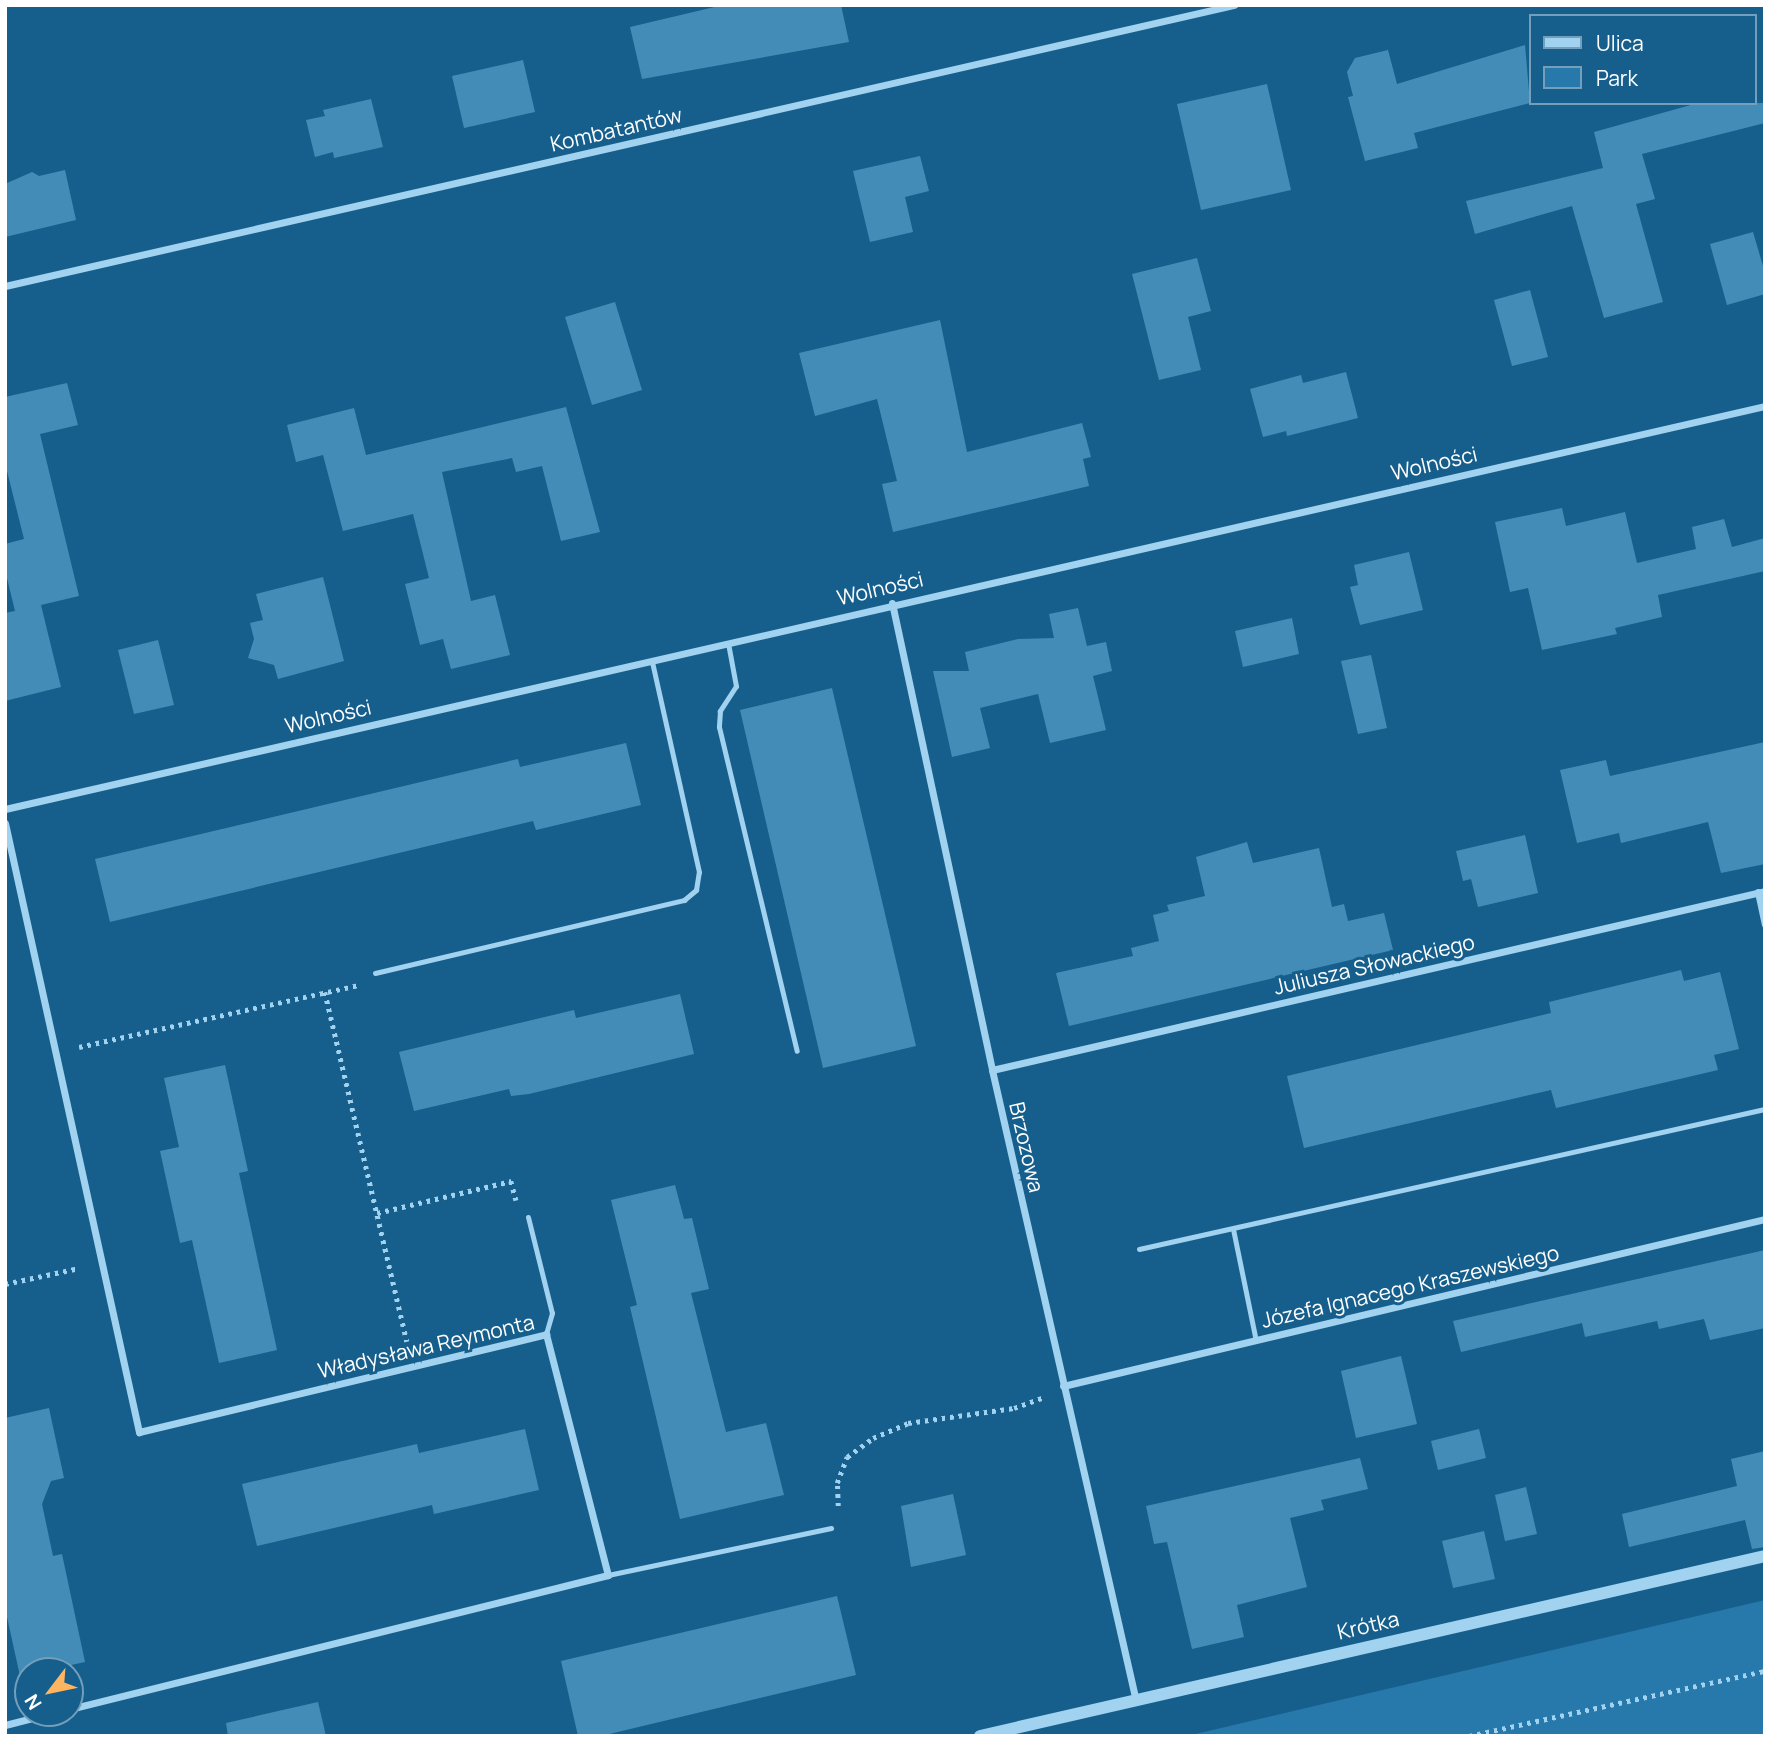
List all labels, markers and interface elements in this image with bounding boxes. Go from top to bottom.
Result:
legend [1528,14,1756,105]
text: Ulica [1596,29,1644,57]
text: Park [1596,64,1638,92]
street label: Kombatantów [548,102,684,156]
street label: Wolności [1388,441,1480,485]
street label: Wolności [834,566,926,610]
street label: Wolności [282,694,374,738]
street label: Juliusza Słowackiego [1271,929,1477,999]
street label: Brzozowa [1004,1099,1050,1195]
street label: Józefa Ignacego Kraszewskiego [1259,1239,1561,1333]
street label: Władysława Reymonta [315,1309,537,1383]
street label: Krótka [1335,1606,1401,1644]
north arrow [14,1657,84,1727]
text: N [18,1689,48,1715]

